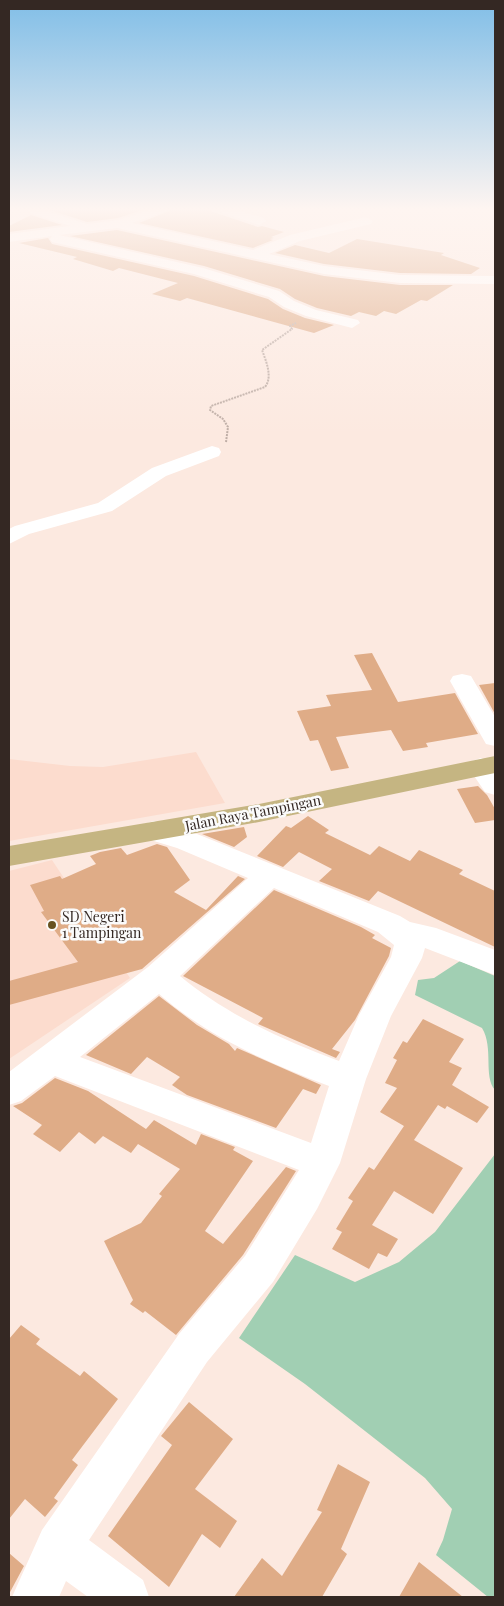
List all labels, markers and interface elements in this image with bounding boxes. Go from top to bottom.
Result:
street label: Jalan Raya Tampingan [182,790,323,835]
place label: SD Negeri 1 Tampingan [62,907,142,942]
marker: SD Negeri 1 Tampingan [46,919,58,931]

